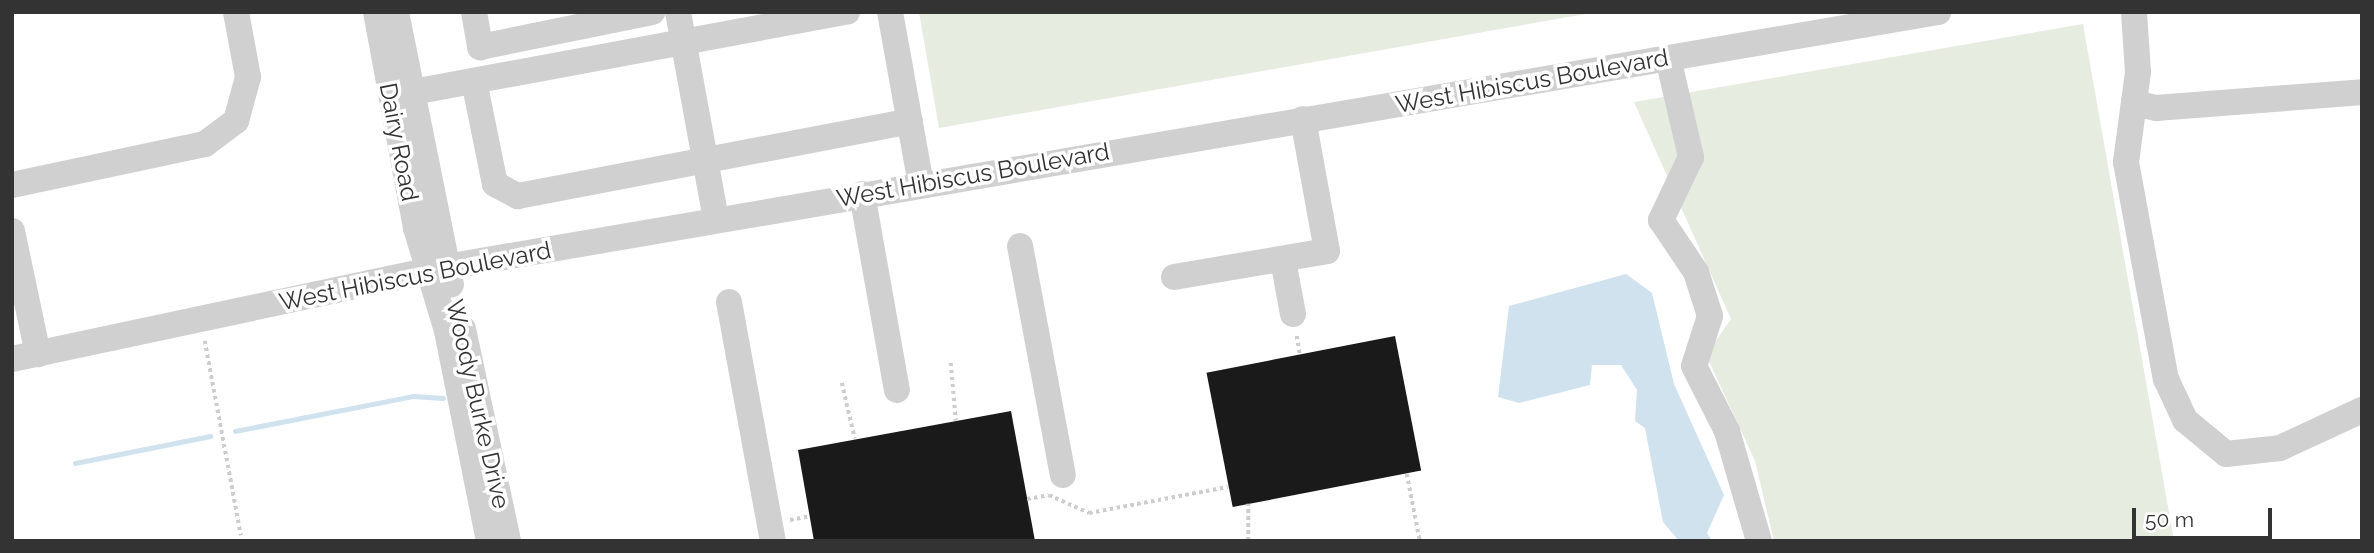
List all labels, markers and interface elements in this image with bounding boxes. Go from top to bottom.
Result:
street label: West Hibiscus Boulevard [1393,43,1671,119]
street label: Dairy Road [373,80,425,204]
street label: West Hibiscus Boulevard [834,137,1112,213]
street label: West Hibiscus Boulevard [277,235,553,317]
street label: Woody Burke Drive [440,296,516,512]
scale bar [2136,494,2276,538]
text: 50 m [2145,507,2194,532]

